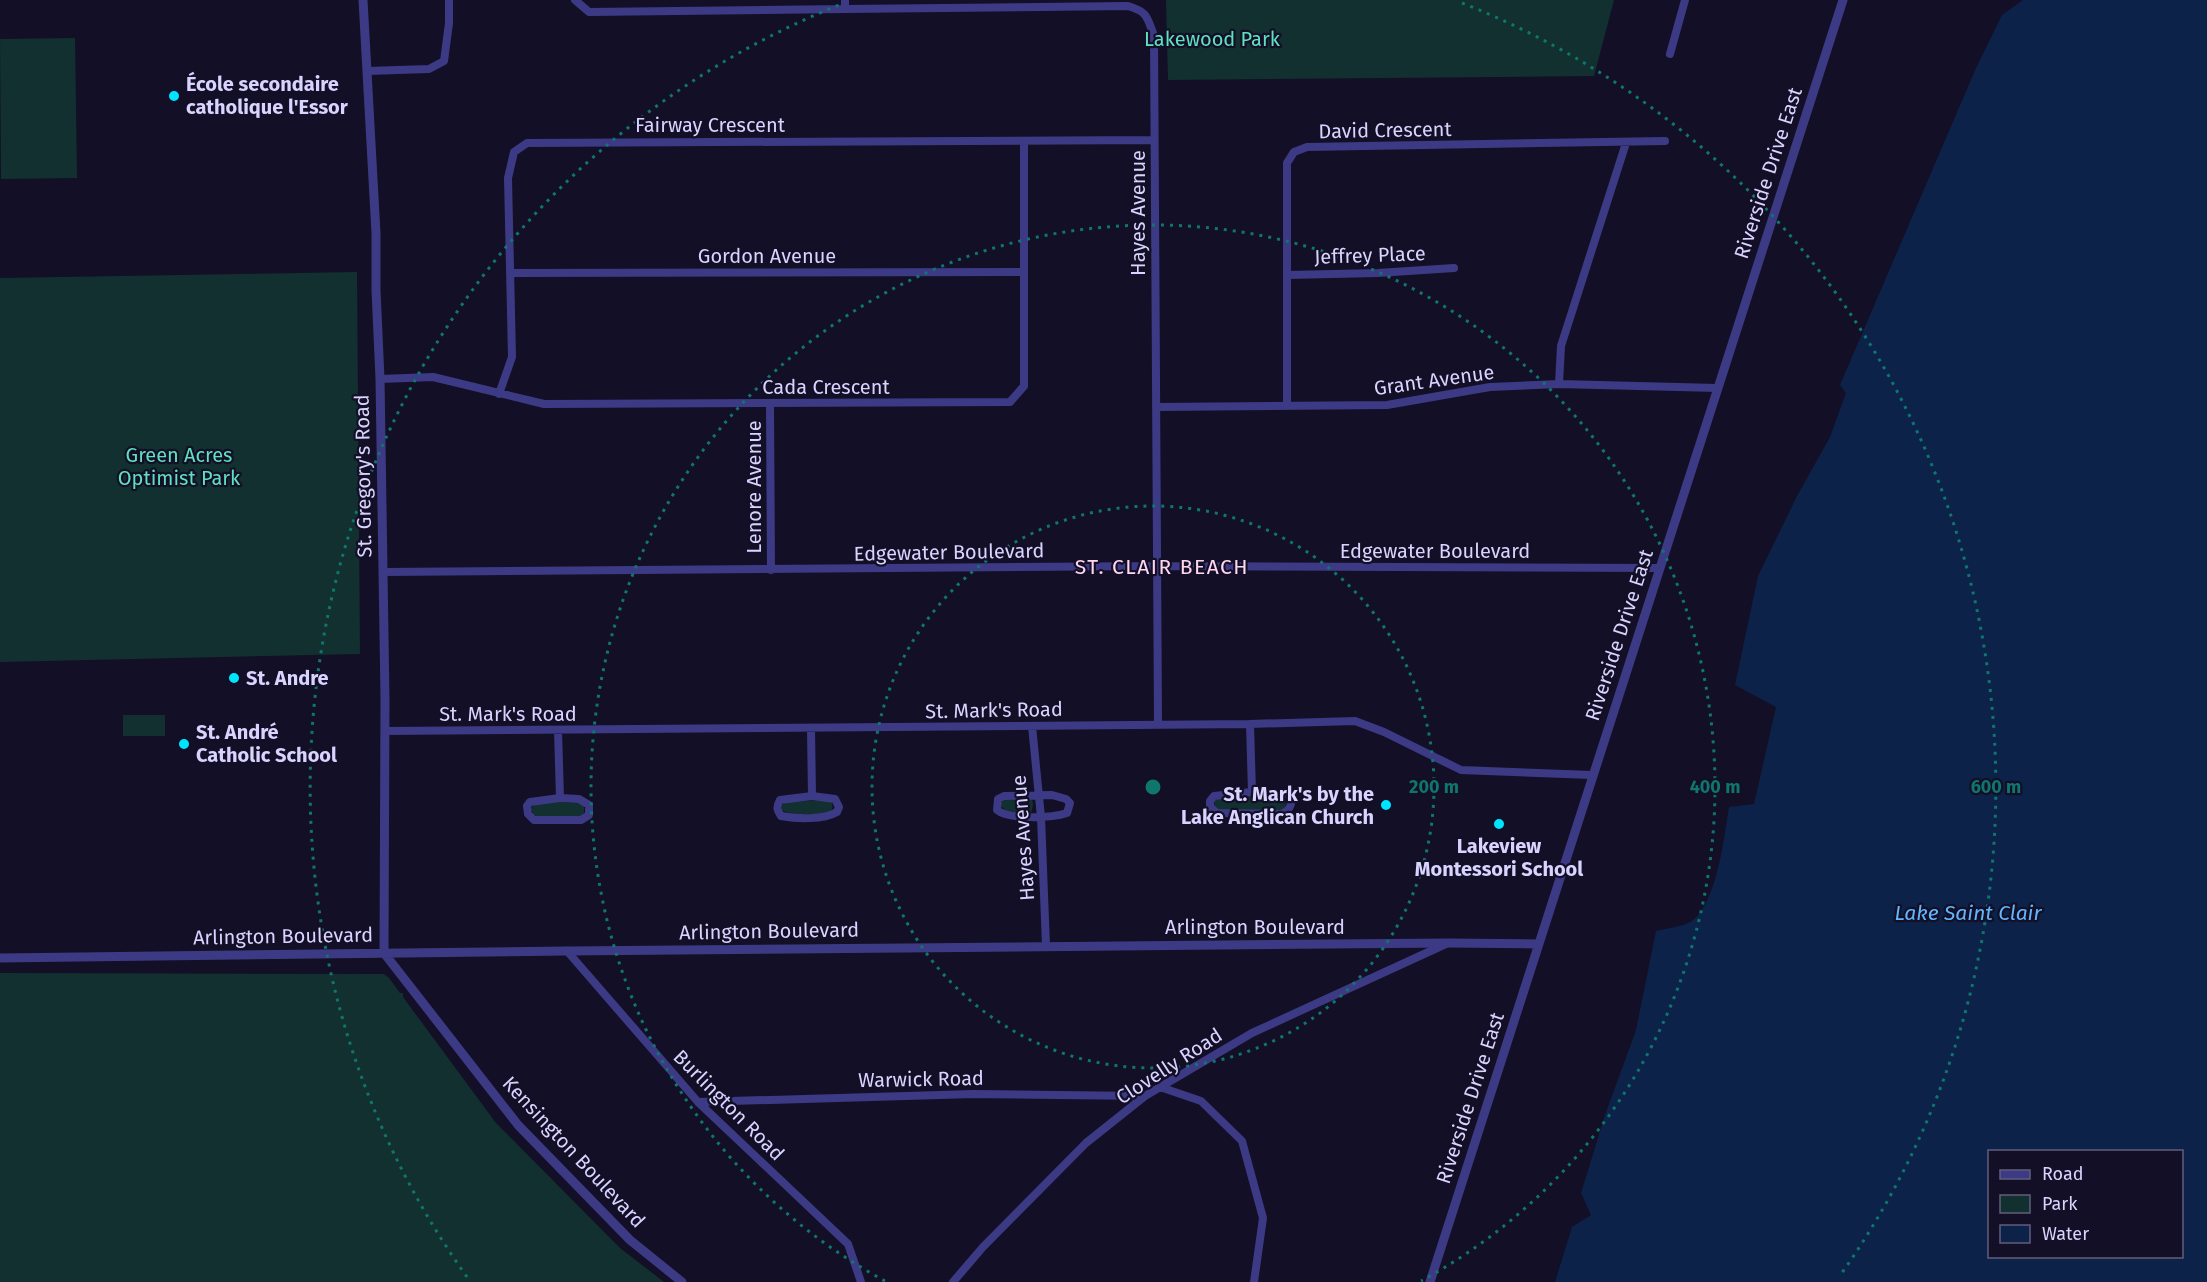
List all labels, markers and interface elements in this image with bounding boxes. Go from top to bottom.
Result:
park label: Lakewood Park [1144,27,1281,51]
place label: École secondaire catholique l'Essor [186,71,349,119]
street label: Riverside Drive East [1729,84,1807,262]
marker: École secondaire catholique l'Essor [167,89,181,103]
street label: Fairway Crescent [635,113,786,137]
street label: David Crescent [1318,117,1453,143]
street label: Hayes Avenue [1126,150,1150,276]
street label: Jeffrey Place [1314,241,1426,269]
street label: Gordon Avenue [698,244,836,268]
street label: Grant Avenue [1372,360,1496,400]
street label: Cada Crescent [762,375,890,399]
street label: St. Gregory's Road [350,394,376,558]
street label: Lenore Avenue [742,420,766,554]
park label: Green Acres Optimist Park [118,443,241,490]
street label: Edgewater Boulevard [854,538,1044,566]
street label: Edgewater Boulevard [1340,539,1530,563]
street label: Riverside Drive East [1580,546,1658,724]
district label: ST. CLAIR BEACH [1075,554,1249,580]
place label: St. Andre [246,666,329,690]
marker: St. Andre [227,671,241,685]
street label: St. Mark's Road [925,697,1063,723]
street label: St. Mark's Road [439,702,577,726]
place label: St. André Catholic School [196,720,337,767]
marker: St. André Catholic School [177,737,191,751]
street label: Hayes Avenue [1007,774,1039,902]
text: 200 m [1409,776,1459,798]
text: 400 m [1690,776,1740,798]
text: 600 m [1971,776,2021,798]
centre of rings [1143,777,1163,797]
place label: St. Mark's by the Lake Anglican Church [1181,782,1374,829]
marker: St. Mark's by the Lake Anglican Church [1379,798,1393,812]
marker: Lakeview Montessori School [1492,817,1506,831]
place label: Lakeview Montessori School [1415,834,1583,881]
water label: Lake Saint Clair [1895,900,2042,926]
street label: Arlington Boulevard [1165,915,1345,939]
street label: Arlington Boulevard [679,917,859,945]
street label: Arlington Boulevard [193,922,373,950]
street label: Riverside Drive East [1431,1009,1509,1187]
street label: Clovelly Road [1111,1023,1227,1109]
street label: Burlington Road [669,1045,789,1165]
street label: Warwick Road [858,1066,984,1092]
street label: Kensington Boulevard [498,1071,650,1233]
legend [1988,1150,2183,1258]
text: Road [2042,1163,2084,1185]
text: Park [2042,1193,2078,1215]
text: Water [2042,1223,2089,1245]

